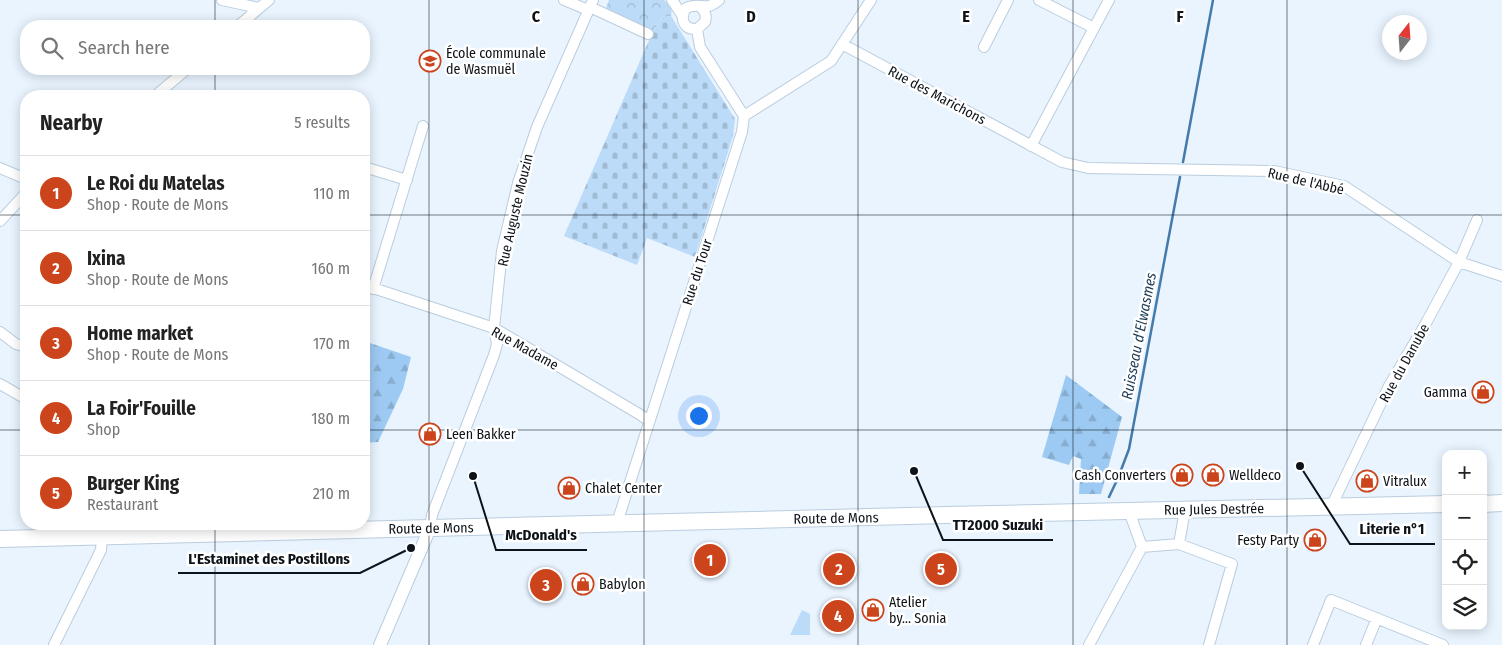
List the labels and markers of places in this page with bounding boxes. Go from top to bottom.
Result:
place label: École communale de Wasmuël [446,44,546,78]
school or university icon: École communale de Wasmuël [418,49,442,73]
shop icon: Gamma [1471,380,1495,404]
place label: Gamma [1424,384,1467,401]
shop icon: Leen Bakker [418,422,442,446]
place label: Leen Bakker [446,426,516,443]
shop icon: Cash Converters [1170,463,1194,487]
shop icon: Welldeco [1201,463,1225,487]
place label: Cash Converters [1074,467,1166,484]
place label: Welldeco [1229,467,1281,484]
shop icon: Vitralux [1355,469,1379,493]
place label: Vitralux [1383,473,1427,490]
shop icon: Chalet Center [557,476,581,500]
place label: Chalet Center [585,480,662,497]
callout: TT2000 Suzuki [943,510,1053,540]
callout: Literie n°1 [1350,514,1435,544]
callout: McDonald's [496,520,587,550]
shop icon: Festy Party [1303,528,1327,552]
place label: Festy Party [1237,532,1300,549]
pin: 1 [694,541,726,579]
callout: L'Estaminet des Postillons [178,543,360,573]
pin: 2 [823,550,855,588]
pin: 5 [925,550,957,588]
pin: 3 [530,566,562,604]
shop icon: Babylon [571,572,595,596]
place label: Babylon [599,576,646,593]
place label: Atelier by... Sonia [889,594,946,627]
pin: 4 [822,597,854,635]
shop icon: Atelier by... Sonia [861,598,885,622]

